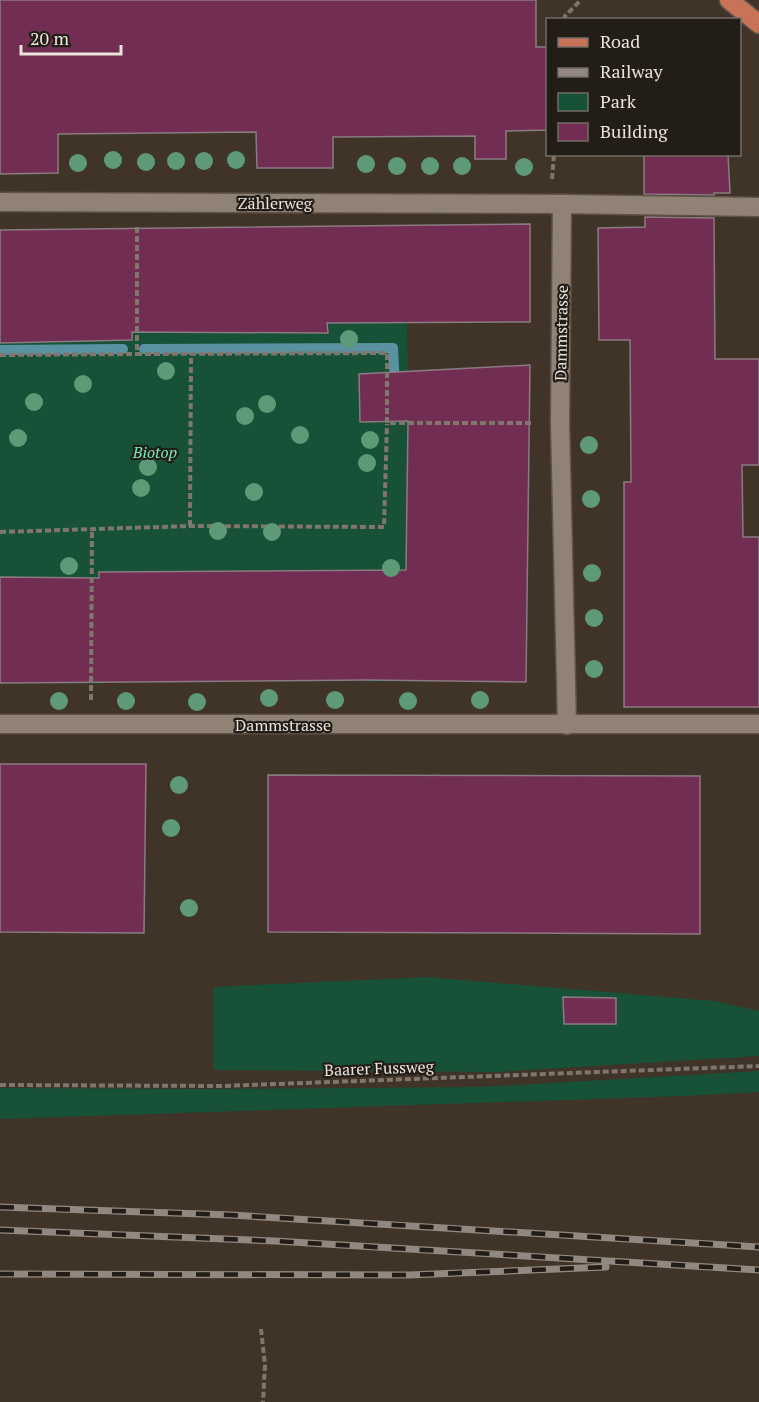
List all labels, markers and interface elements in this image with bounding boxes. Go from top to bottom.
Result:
scale bar [21,18,122,56]
legend [546,18,741,156]
text: 20 m [30,26,70,50]
text: Road [600,29,640,53]
text: Railway [600,59,664,83]
text: Park [600,89,637,113]
text: Building [600,119,668,143]
street label: Zählerweg [238,192,313,214]
street label: Dammstrasse [549,285,573,381]
park label: Biotop [132,441,178,463]
street label: Dammstrasse [235,714,331,736]
street label: Baarer Fussweg [324,1055,435,1081]

